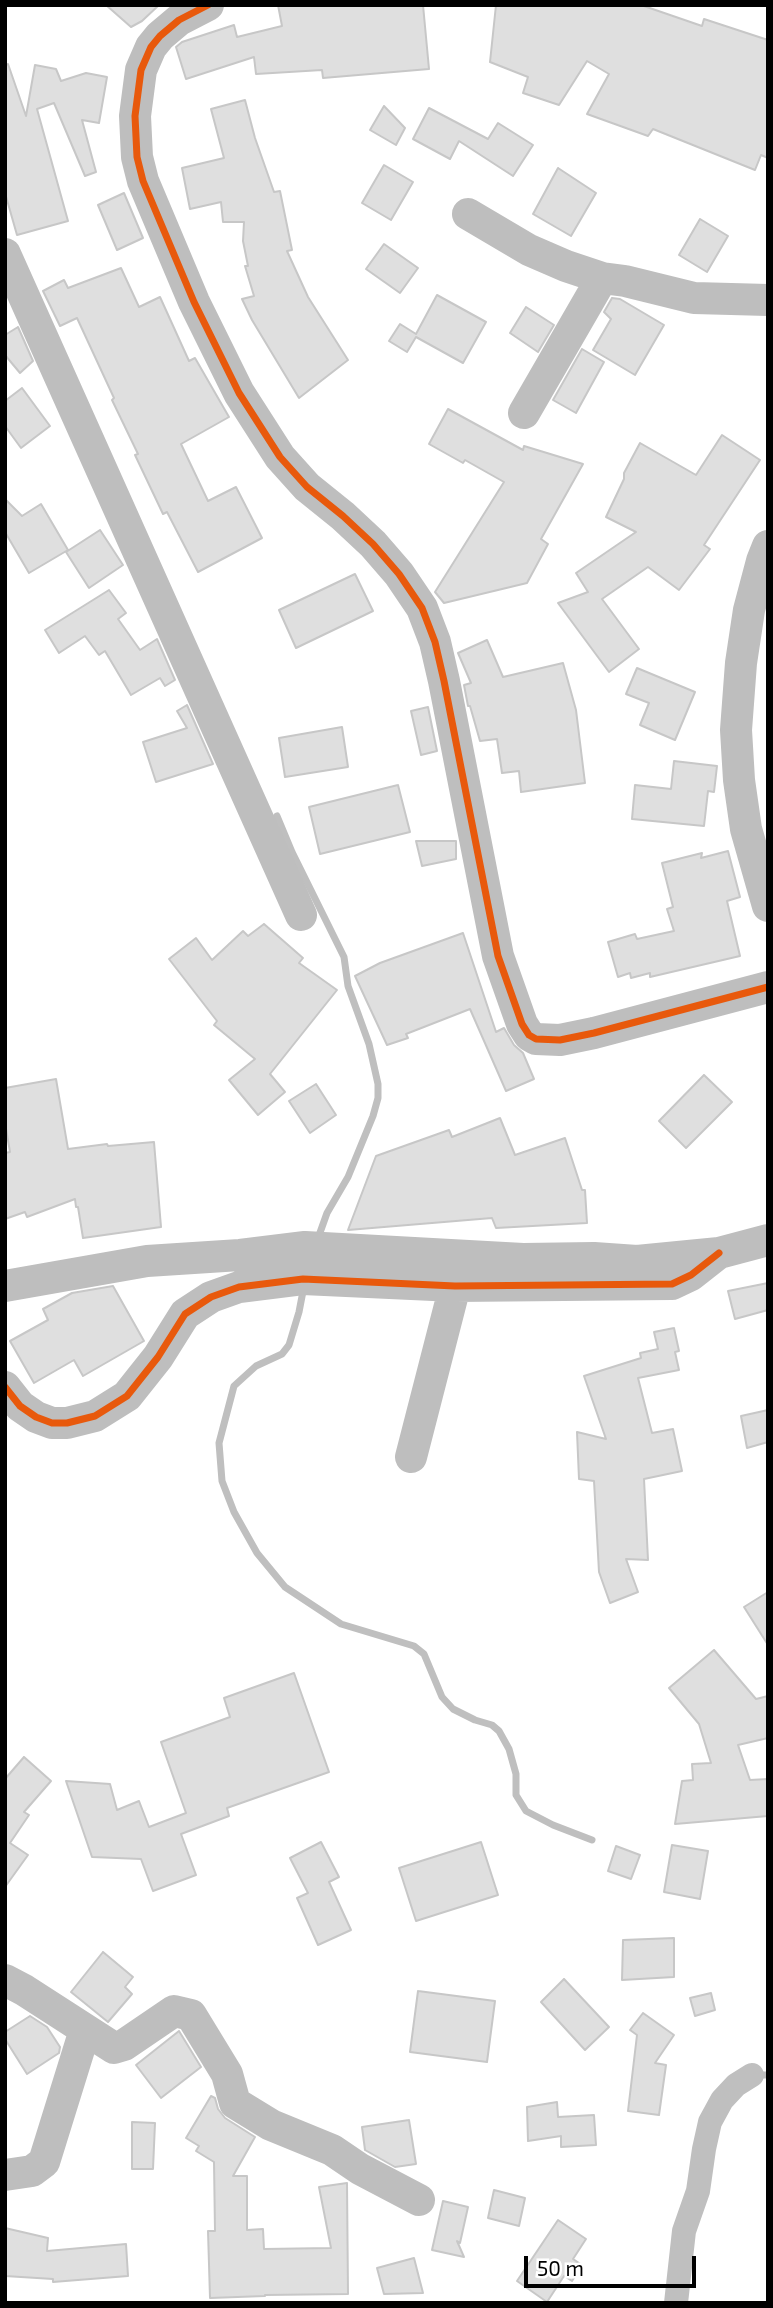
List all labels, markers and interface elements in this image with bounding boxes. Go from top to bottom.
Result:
scale bar [528,2242,700,2286]
text: 50 m [537,2255,584,2280]

